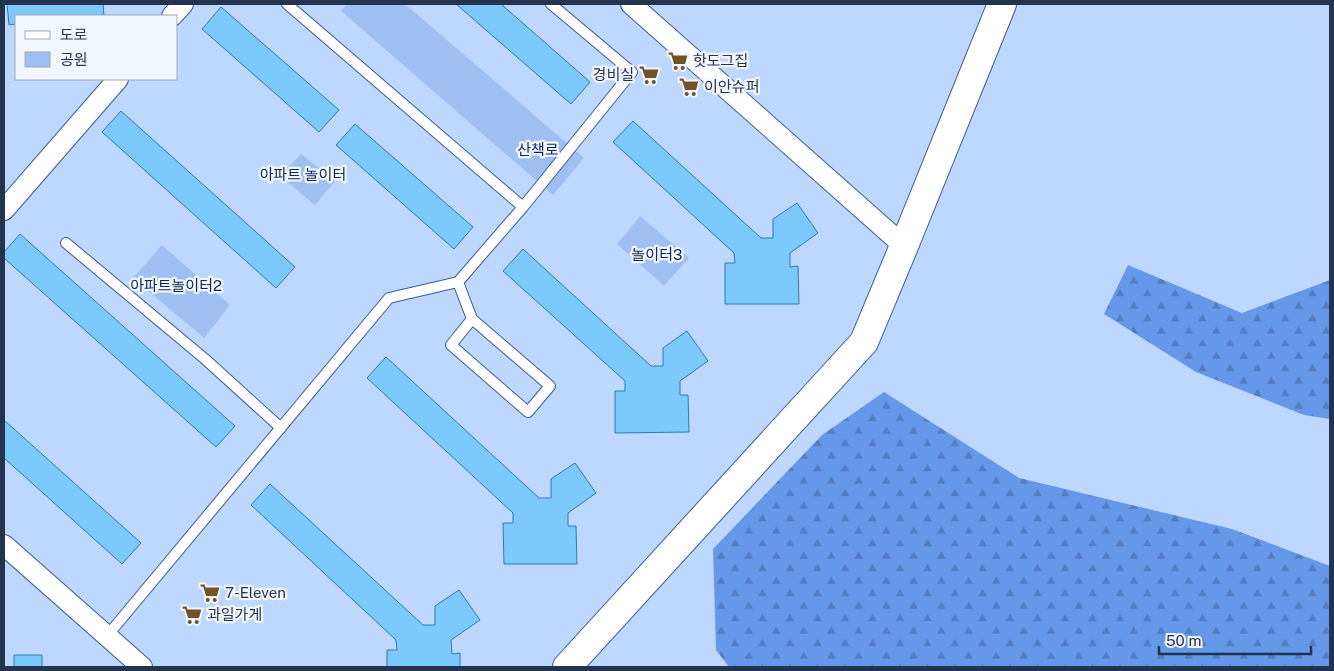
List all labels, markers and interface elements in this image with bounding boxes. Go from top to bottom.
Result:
legend [15,15,178,80]
text: 도로 [60,26,88,43]
supermarket icon: 핫도그집 [667,50,689,72]
text: 공원 [60,51,88,68]
place label: 핫도그집 [693,52,748,69]
supermarket icon: 경비실 [638,64,660,86]
place label: 경비실 [593,66,634,83]
supermarket icon: 이안슈퍼 [678,76,700,98]
place label: 이안슈퍼 [704,78,759,95]
park label: 산책로 [517,141,559,158]
park label: 아파트 놀이터 [260,166,346,183]
park label: 놀이터3 [632,246,682,263]
park label: 아파트놀이터2 [130,277,222,294]
supermarket icon: 7-Eleven [199,582,221,604]
place label: 7-Eleven [225,584,286,601]
supermarket icon: 과일가게 [181,604,203,626]
place label: 과일가게 [207,606,262,623]
scale bar [1159,624,1312,656]
text: 50 m [1166,632,1201,649]

